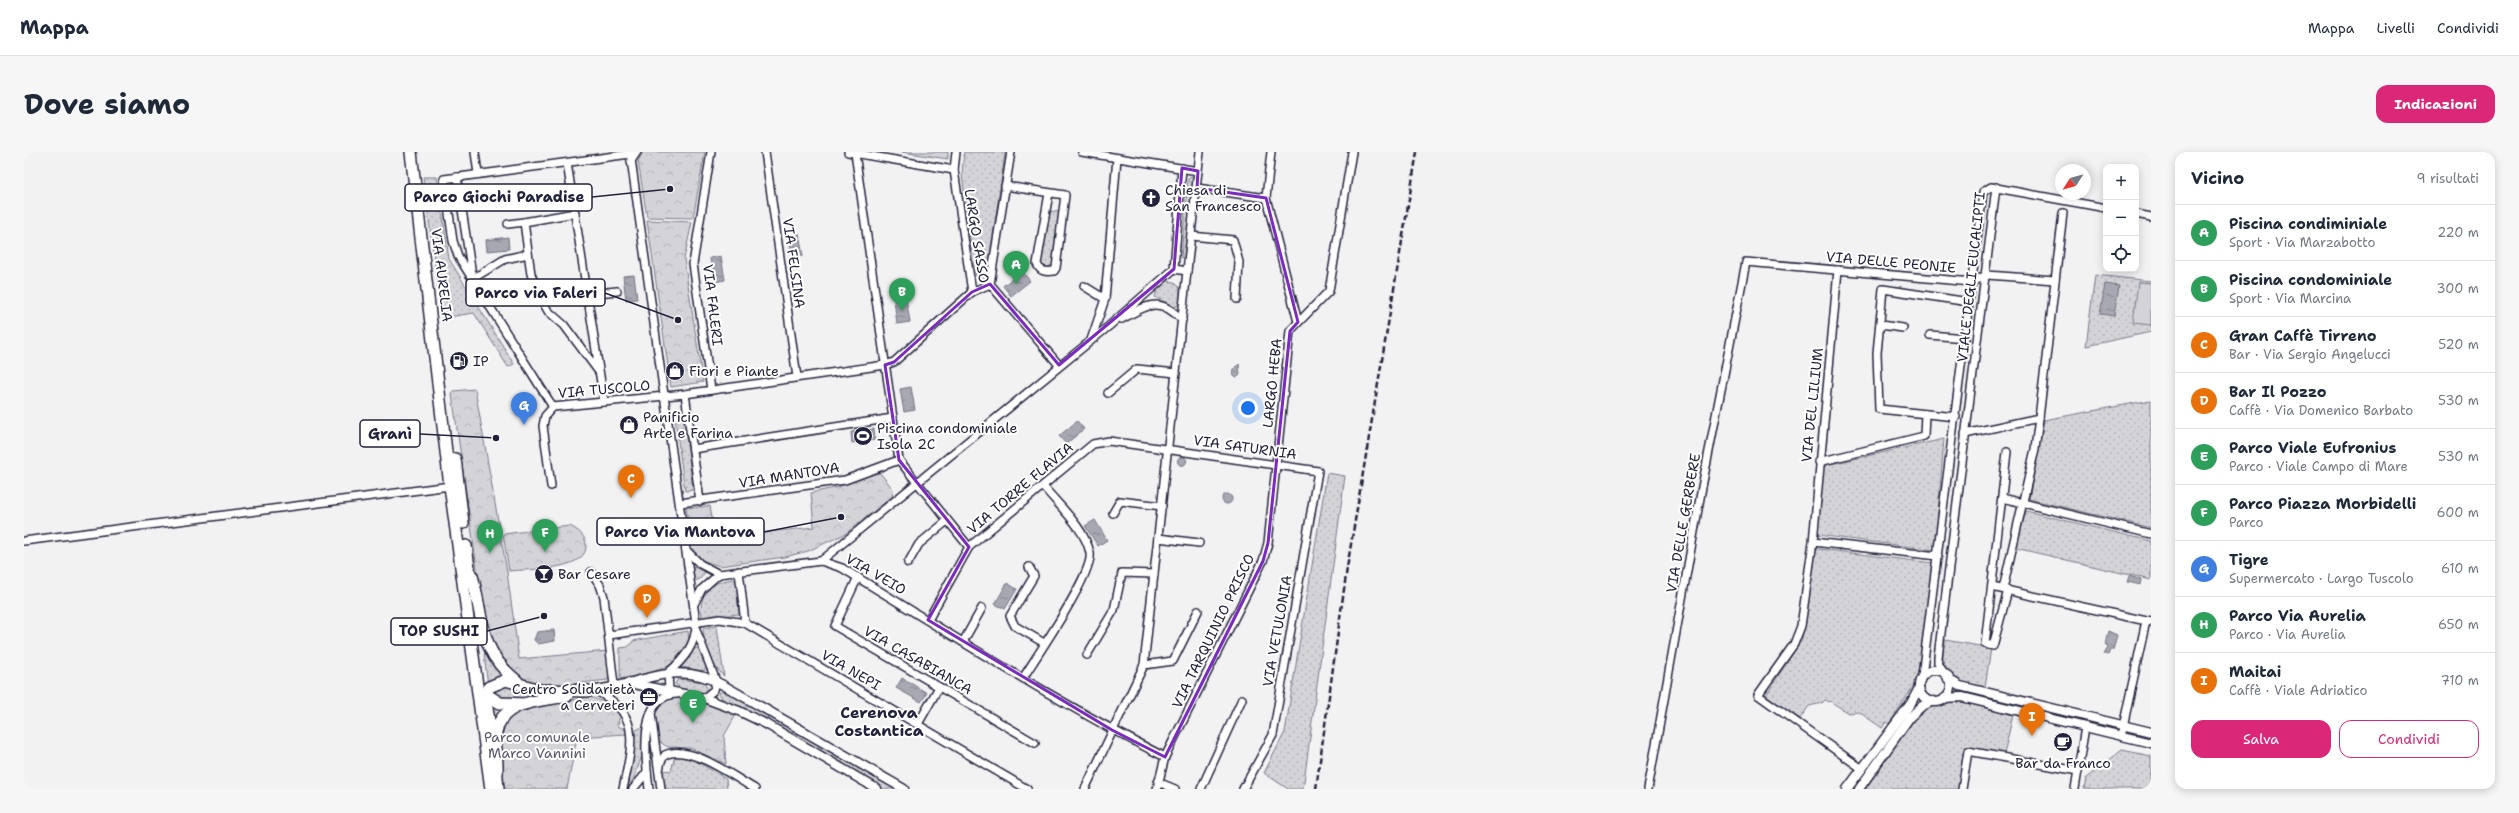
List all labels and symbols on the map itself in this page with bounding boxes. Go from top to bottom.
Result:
north arrow [2055,164,2091,200]
place label: Chiesa di San Francesco [1165,181,1261,215]
callout: Parco Giochi Paradise [405,184,592,211]
text: Parco Giochi Paradise [414,187,584,207]
church icon: Chiesa di San Francesco [1140,187,1162,209]
street label: LARGO SASSO [961,188,993,284]
street label: VIALE DEGLI EUCALIPTI [1953,191,1989,363]
street label: VIA FELSINA [779,217,809,309]
street label: VIA AURELIA [427,227,457,323]
street label: VIA DELLE PEONIE [1825,247,1957,277]
pin: A [1003,251,1029,284]
street label: VIA FALERI [699,263,727,347]
pin: B [889,278,915,311]
callout: Parco via Faleri [466,279,605,306]
text: Parco via Faleri [475,283,597,303]
street label: LARGO HEBA [1258,337,1286,429]
street label: VIA DEL LILIUM [1797,346,1827,463]
fuel station icon: IP [448,350,470,372]
place label: IP [473,352,489,370]
shop icon: Fiori e Piante [664,360,686,382]
place label: Fiori e Piante [689,362,779,380]
street label: VIA TUSCOLO [557,376,651,402]
pin: G [511,392,537,425]
your location [1238,398,1258,418]
place label: Panificio Arte e Farina [643,408,733,442]
shop icon: Panificio Arte e Farina [618,414,640,436]
place label: Piscina condominiale Isola 2C [877,419,1017,453]
callout: Granì [360,420,420,447]
text: Granì [368,424,412,444]
sports icon: Piscina condominiale Isola 2C [852,425,874,447]
street label: VIA SATURNIA [1192,431,1298,463]
street label: VIA TORRE FLAVIA [963,438,1077,538]
street label: VIA DELLE GERBERE [1662,452,1704,594]
street label: VIA MANTOVA [737,458,841,492]
pin: C [618,465,644,498]
callout: Parco Via Mantova [597,518,764,545]
pin: F [532,519,558,552]
pin: H [477,520,503,553]
text: Parco Via Mantova [605,522,756,542]
street label: VIA VEIO [842,549,910,599]
street label: VIA TARQUINIO PRISCO [1168,551,1258,711]
bar icon: Bar Cesare [533,563,555,585]
place label: Bar Cesare [558,565,631,583]
street label: VIA VETULONIA [1258,574,1296,688]
pin: D [634,585,660,618]
callout: TOP SUSHI [391,618,487,645]
text: TOP SUSHI [399,621,479,641]
street label: VIA CASABIANCA [861,622,975,698]
street label: VIA NEPI [818,646,884,694]
place label: Centro Solidarietà a Cerveteri [512,680,635,714]
office icon: Centro Solidarietà a Cerveteri [638,686,660,708]
pin: E [680,690,706,723]
district label: Cerenova Costantica [834,702,924,741]
pin: I [2019,703,2045,736]
park label: Parco comunale Marco Vannini [484,728,590,762]
cafe icon: Bar da Franco [2052,731,2074,753]
place label: Bar da Franco [2015,754,2111,772]

